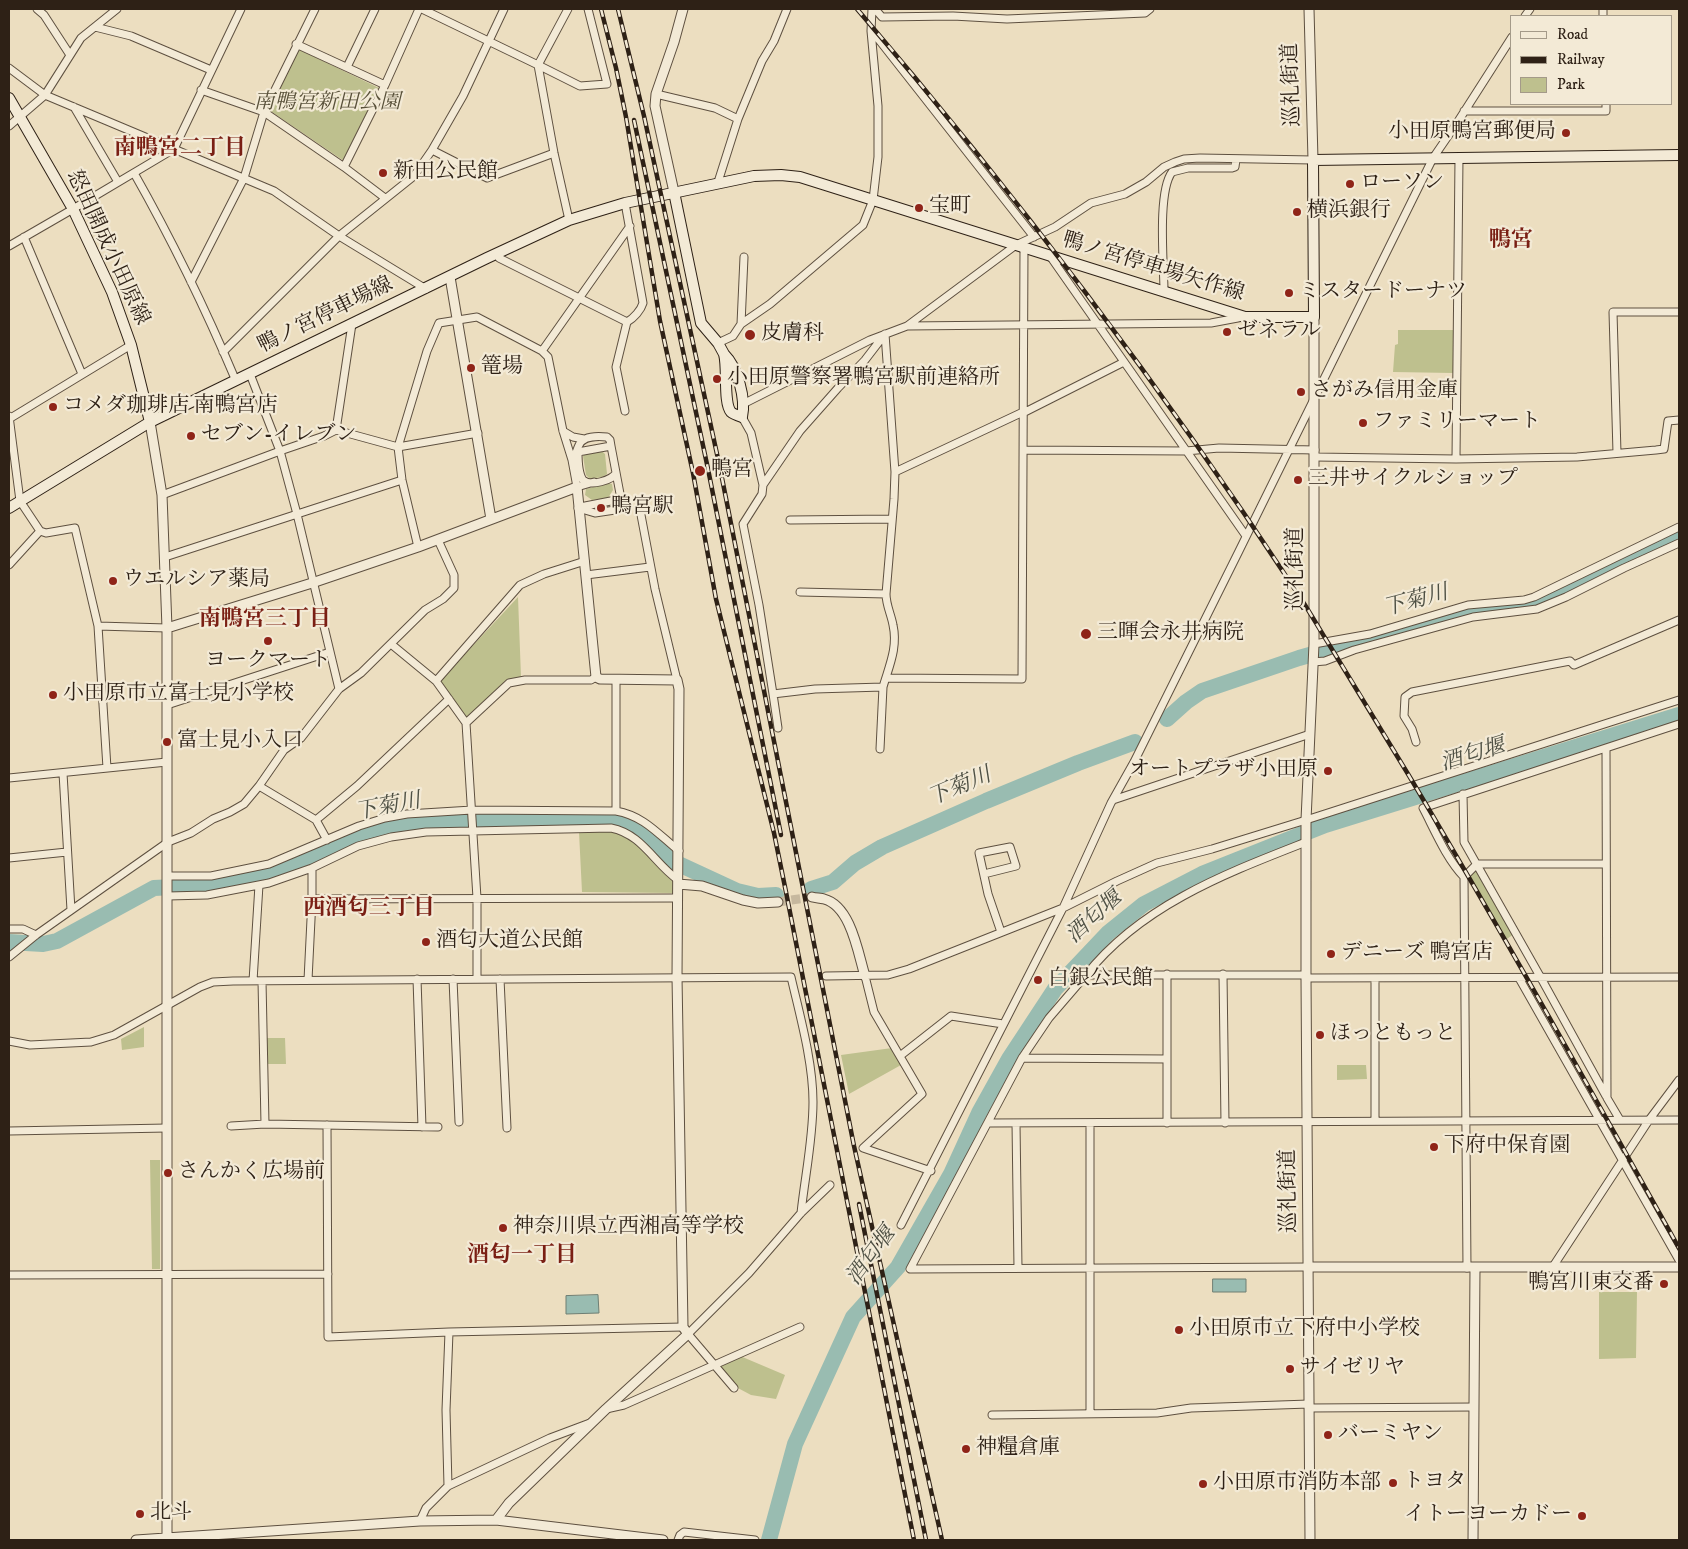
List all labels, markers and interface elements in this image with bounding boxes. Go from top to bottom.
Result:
legend [1510,15,1673,105]
text: Road [1557,25,1588,44]
street label: 巡礼街道 [1279,43,1307,127]
text: Railway [1557,50,1605,69]
text: Park [1557,75,1585,94]
park label: 南鴨宮新田公園 [254,91,400,117]
place label: 小田原鴨宮郵便局 [1388,120,1556,146]
marker: 小田原鴨宮郵便局 [1560,127,1572,139]
district label: 南鴨宮二丁目 [114,136,246,162]
place label: 新田公民館 [393,160,498,186]
street label: 怒田開成小田原線 [60,167,154,329]
marker: 新田公民館 [377,167,389,179]
place label: ローソン [1360,171,1444,197]
marker: ローソン [1344,178,1356,190]
place label: 宝町 [929,195,971,221]
place label: 横浜銀行 [1307,199,1391,225]
marker: 宝町 [913,202,925,214]
marker: 横浜銀行 [1291,206,1303,218]
street label: 鴨ノ宮停車場矢作線 [1059,228,1247,308]
district label: 鴨宮 [1489,228,1533,254]
street label: 鴨ノ宮停車場線 [254,272,398,360]
place label: ミスタードーナツ [1299,280,1467,306]
marker: ミスタードーナツ [1283,287,1295,299]
place label: ゼネラル [1237,319,1321,345]
place label: 皮膚科 [761,322,824,348]
marker: ゼネラル [1221,326,1233,338]
marker: 皮膚科 [743,328,757,342]
place label: 篭場 [481,355,523,381]
marker: 篭場 [465,362,477,374]
place label: 小田原警察署鴨宮駅前連絡所 [727,366,1000,392]
marker: 小田原警察署鴨宮駅前連絡所 [711,373,723,385]
place label: さがみ信用金庫 [1311,379,1458,405]
marker: さがみ信用金庫 [1295,386,1307,398]
place label: コメダ珈琲店 南鴨宮店 [63,394,278,420]
marker: コメダ珈琲店 南鴨宮店 [47,401,59,413]
place label: ファミリーマート [1373,410,1541,436]
marker: ファミリーマート [1357,417,1369,429]
place label: セブン-イレブン [201,423,357,449]
marker: セブン-イレブン [185,430,197,442]
place label: 鴨宮 [711,458,753,484]
marker: 鴨宮 [693,464,707,478]
place label: 三井サイクルショップ [1308,467,1518,493]
marker: 三井サイクルショップ [1292,474,1304,486]
place label: 鴨宮駅 [611,495,674,521]
marker: 鴨宮駅 [595,502,607,514]
street label: 巡礼街道 [1284,527,1310,611]
place label: ウエルシア薬局 [123,568,270,594]
marker: ウエルシア薬局 [107,575,119,587]
water label: 下菊川 [1381,581,1451,623]
district label: 南鴨宮三丁目 [199,607,331,633]
place label: 三暉会永井病院 [1097,621,1244,647]
marker: 三暉会永井病院 [1079,627,1093,641]
marker: ヨークマート [262,635,274,647]
place label: ヨークマート [205,649,331,675]
place label: 小田原市立富士見小学校 [63,682,294,708]
marker: 小田原市立富士見小学校 [47,689,59,701]
place label: 富士見小入口 [177,729,303,755]
water label: 酒匂堰 [1438,734,1508,778]
marker: 富士見小入口 [161,736,173,748]
place label: オートプラザ小田原 [1129,758,1318,784]
water label: 下菊川 [924,763,996,813]
marker: オートプラザ小田原 [1322,765,1334,777]
water label: 下菊川 [353,789,423,827]
water label: 酒匂堰 [1062,886,1128,950]
district label: 西酒匂三丁目 [303,896,435,922]
place label: 酒匂大道公民館 [436,929,583,955]
marker: 酒匂大道公民館 [420,936,432,948]
place label: デニーズ 鴨宮店 [1341,941,1493,967]
marker: デニーズ 鴨宮店 [1325,948,1337,960]
place label: 白銀公民館 [1048,967,1153,993]
marker: 白銀公民館 [1032,974,1044,986]
place label: ほっともっと [1330,1022,1456,1048]
marker: ほっともっと [1314,1029,1326,1041]
place label: 下府中保育園 [1444,1134,1570,1160]
marker: 下府中保育園 [1428,1141,1440,1153]
street label: 巡礼街道 [1277,1149,1303,1233]
place label: さんかく広場前 [178,1160,325,1186]
marker: さんかく広場前 [162,1167,174,1179]
place label: 神奈川県立西湘高等学校 [513,1215,744,1241]
marker: 神奈川県立西湘高等学校 [497,1222,509,1234]
water label: 酒匂堰 [842,1223,902,1291]
district label: 酒匂一丁目 [467,1243,577,1269]
place label: 鴨宮川東交番 [1528,1271,1654,1297]
marker: 鴨宮川東交番 [1658,1278,1670,1290]
place label: 小田原市立下府中小学校 [1189,1317,1420,1343]
marker: 小田原市立下府中小学校 [1173,1324,1185,1336]
place label: サイゼリヤ [1300,1356,1405,1382]
marker: サイゼリヤ [1284,1363,1296,1375]
place label: バーミヤン [1338,1422,1443,1448]
marker: バーミヤン [1322,1429,1334,1441]
place label: 神糧倉庫 [976,1436,1060,1462]
marker: 神糧倉庫 [960,1443,972,1455]
place label: トヨタ [1403,1470,1466,1496]
place label: 小田原市消防本部 [1213,1471,1381,1497]
marker: トヨタ [1387,1477,1399,1489]
marker: 小田原市消防本部 [1197,1478,1209,1490]
place label: 北斗 [150,1501,192,1527]
place label: イトーヨーカドー [1404,1503,1572,1529]
marker: 北斗 [134,1508,146,1520]
marker: イトーヨーカドー [1576,1510,1588,1522]

